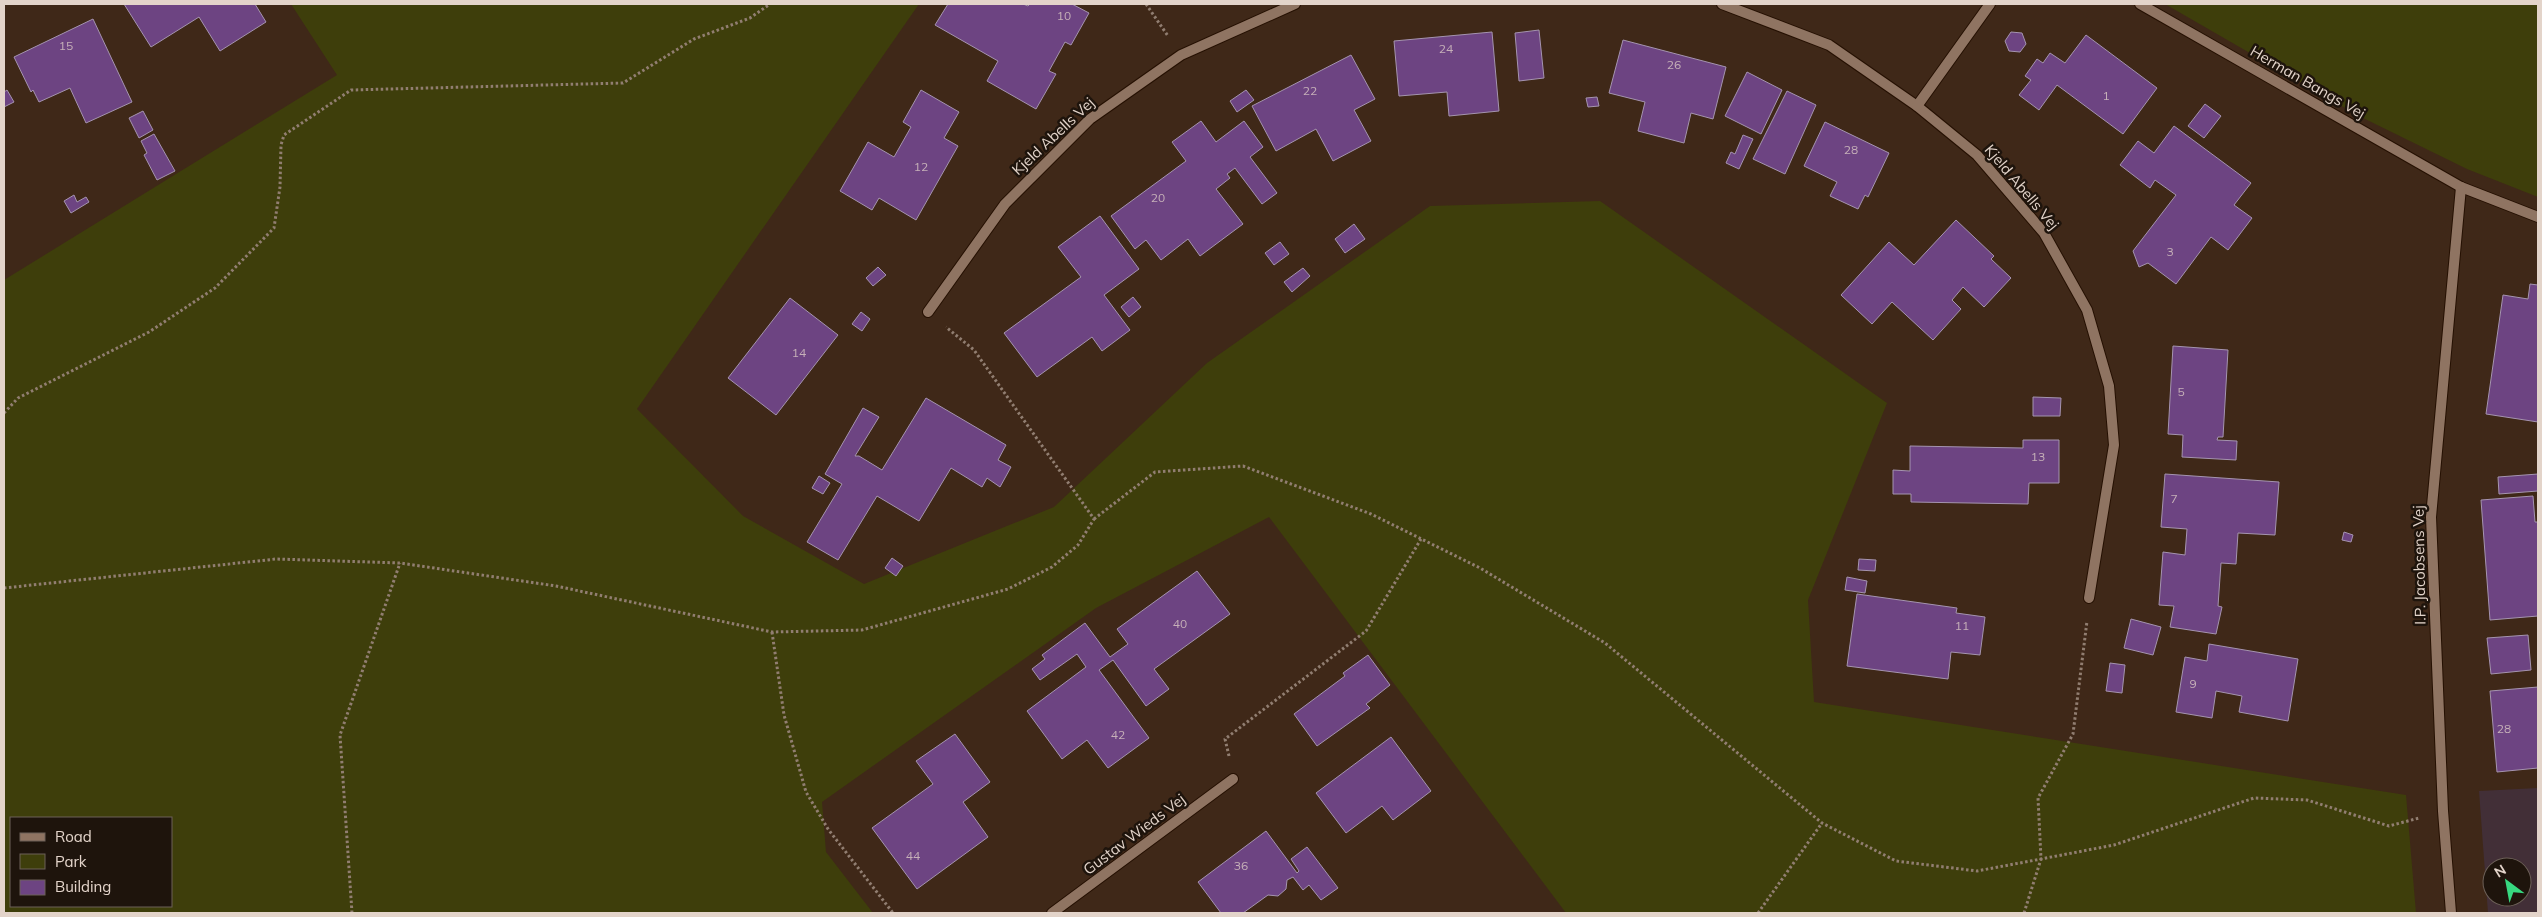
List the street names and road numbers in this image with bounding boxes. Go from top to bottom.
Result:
street label: Herman Bangs Vej [2247,41,2369,123]
street label: Kjeld Abells Vej [1008,93,1098,179]
street label: Kjeld Abells Vej [1981,140,2063,234]
street label: I.P. Jacobsens Vej [2408,505,2430,625]
street label: Gustav Wieds Vej [1079,789,1189,879]

